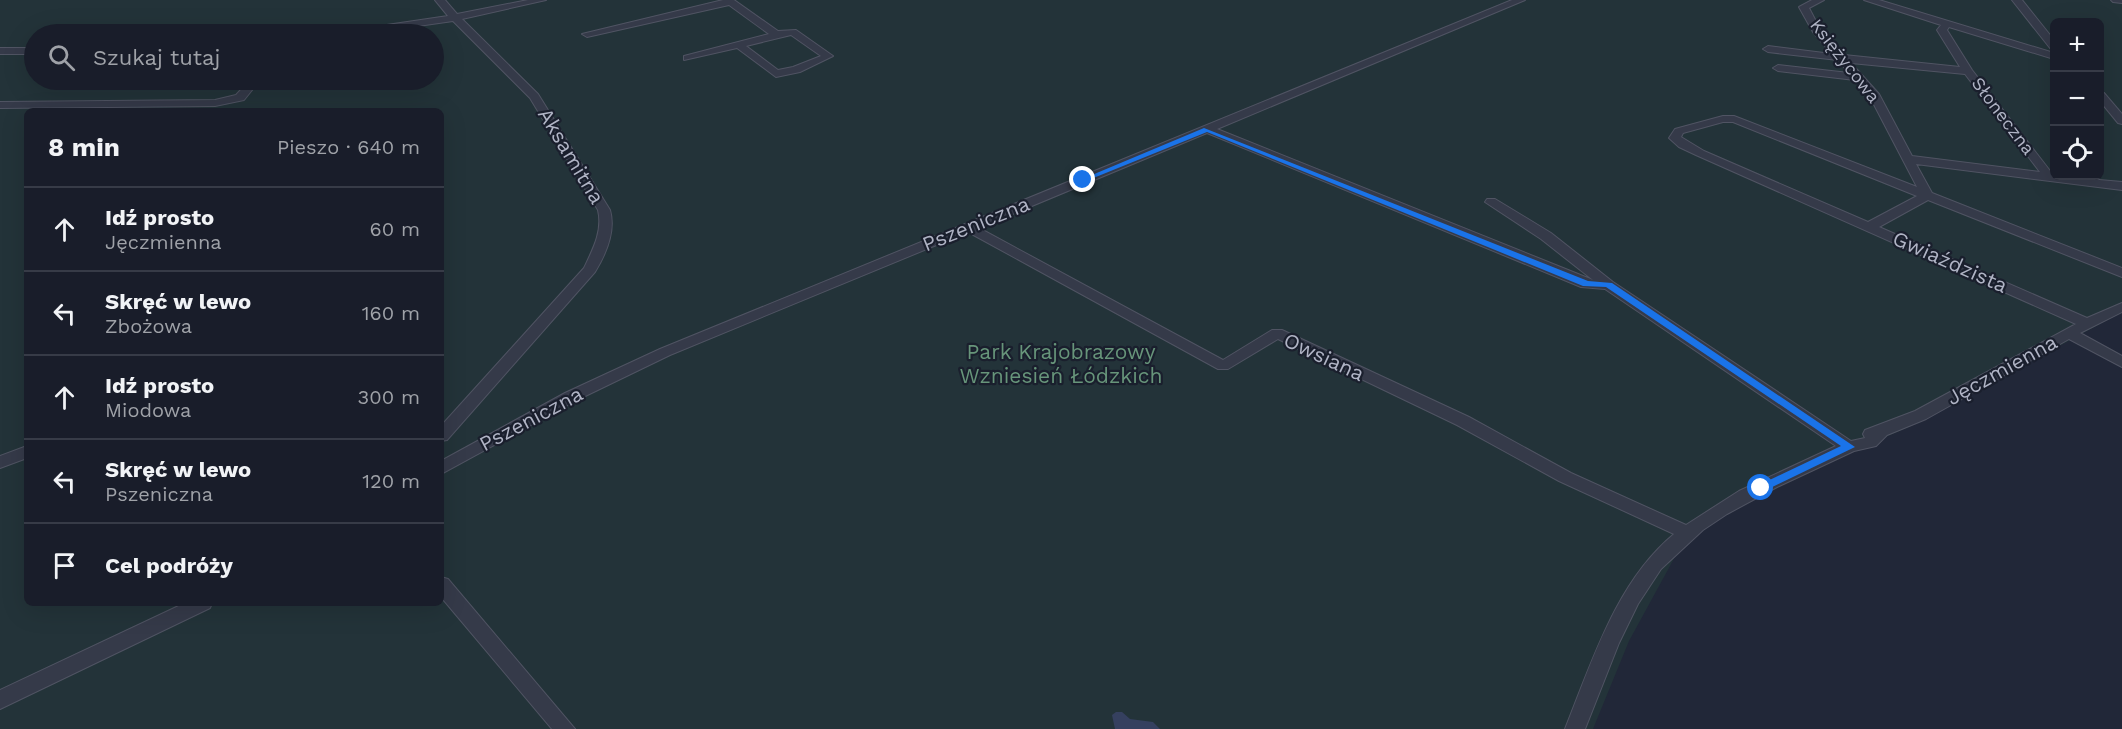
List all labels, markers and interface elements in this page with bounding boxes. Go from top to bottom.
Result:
street label: Księżycowa [1806,15,1885,107]
map controls [2050,18,2104,180]
button: + [2050,18,2104,72]
search box [24,24,444,90]
icon: search [45,41,78,74]
text: Szukaj tutaj [93,45,220,70]
button: − [2050,72,2104,126]
street label: Słoneczna [1967,73,2039,159]
street label: Aksamitna [533,103,610,208]
button: locate [2050,126,2104,180]
text: 8 min [48,132,120,162]
text: Pieszo · 640 m [277,135,420,159]
route end [1069,166,1095,192]
street label: Pszeniczna [919,191,1033,256]
text: Idź prosto [105,205,214,230]
icon: ahead [48,213,81,246]
text: 60 m [370,217,420,241]
street label: Gwiaździsta [1889,225,2012,298]
text: Jęczmienna [105,230,222,254]
text: Skręć w lewo [105,289,251,314]
icon: left [48,297,81,330]
text: 160 m [362,301,420,325]
text: Zbożowa [105,314,192,338]
street label: Owsiana [1280,327,1369,386]
street label: Jęczmienna [1942,329,2061,410]
park label: Park Krajobrazowy Wzniesień Łódzkich [960,339,1162,388]
text: Idź prosto [105,373,214,398]
icon: ahead [48,381,81,414]
street label: Pszeniczna [475,381,587,456]
text: 300 m [358,385,420,409]
text: Miodowa [105,398,191,422]
text: Skręć w lewo [105,457,251,482]
icon: left [48,465,81,498]
text: 120 m [362,469,420,493]
route start [1747,474,1773,500]
text: Pszeniczna [105,482,213,506]
icon: arrive [48,549,81,582]
text: Cel podróży [105,553,233,578]

